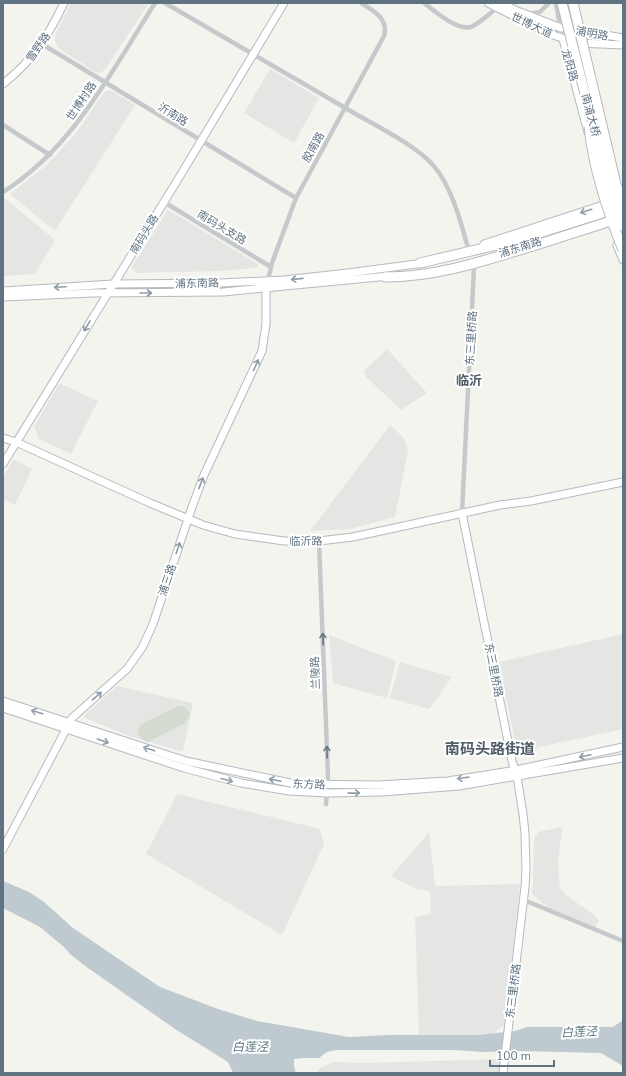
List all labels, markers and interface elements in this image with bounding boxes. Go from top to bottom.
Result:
street label: 世博大道 [509,9,555,42]
street label: 浦明路 [574,23,609,44]
street label: 雪野路 [23,29,54,65]
street label: 龙阳路 [558,47,581,83]
street label: 世博村路 [63,79,100,124]
street label: 南浦大桥 [578,92,603,138]
street label: 沂南路 [155,99,191,130]
street label: 胶南路 [299,129,328,165]
street label: 南码头支路 [194,207,249,248]
one-way arrow [580,208,593,215]
street label: 南码头路 [127,212,162,257]
street label: 浦东南路 [497,234,543,261]
one-way arrow [291,275,304,282]
street label: 浦东南路 [175,276,219,291]
one-way arrow [54,284,67,291]
one-way arrow [139,289,152,297]
street label: 东三里桥路 [463,310,480,366]
one-way arrow [83,320,91,331]
one-way arrow [253,360,260,372]
district label: 临沂 [456,372,482,390]
one-way arrow [198,478,206,490]
street label: 临沂路 [289,534,323,549]
one-way arrow [175,542,182,555]
street label: 浦三路 [155,562,180,598]
one-way arrow [319,633,326,646]
street label: 东三里桥路 [481,642,506,699]
street label: 兰陵路 [307,656,324,690]
one-way arrow [92,691,103,700]
one-way arrow [30,708,43,715]
one-way arrow [97,738,110,745]
district label: 南码头路街道 [445,739,535,759]
one-way arrow [143,745,156,752]
one-way arrow [323,746,331,759]
one-way arrow [579,752,592,760]
one-way arrow [457,775,470,783]
one-way arrow [221,776,234,784]
one-way arrow [269,776,282,784]
street label: 东方路 [292,776,326,793]
one-way arrow [347,789,360,797]
street label: 东三里桥路 [503,963,524,1019]
water label: 白莲泾 [561,1023,598,1041]
water label: 白莲泾 [232,1039,269,1055]
scale bar [490,1042,554,1068]
text: 100 m [496,1048,531,1064]

